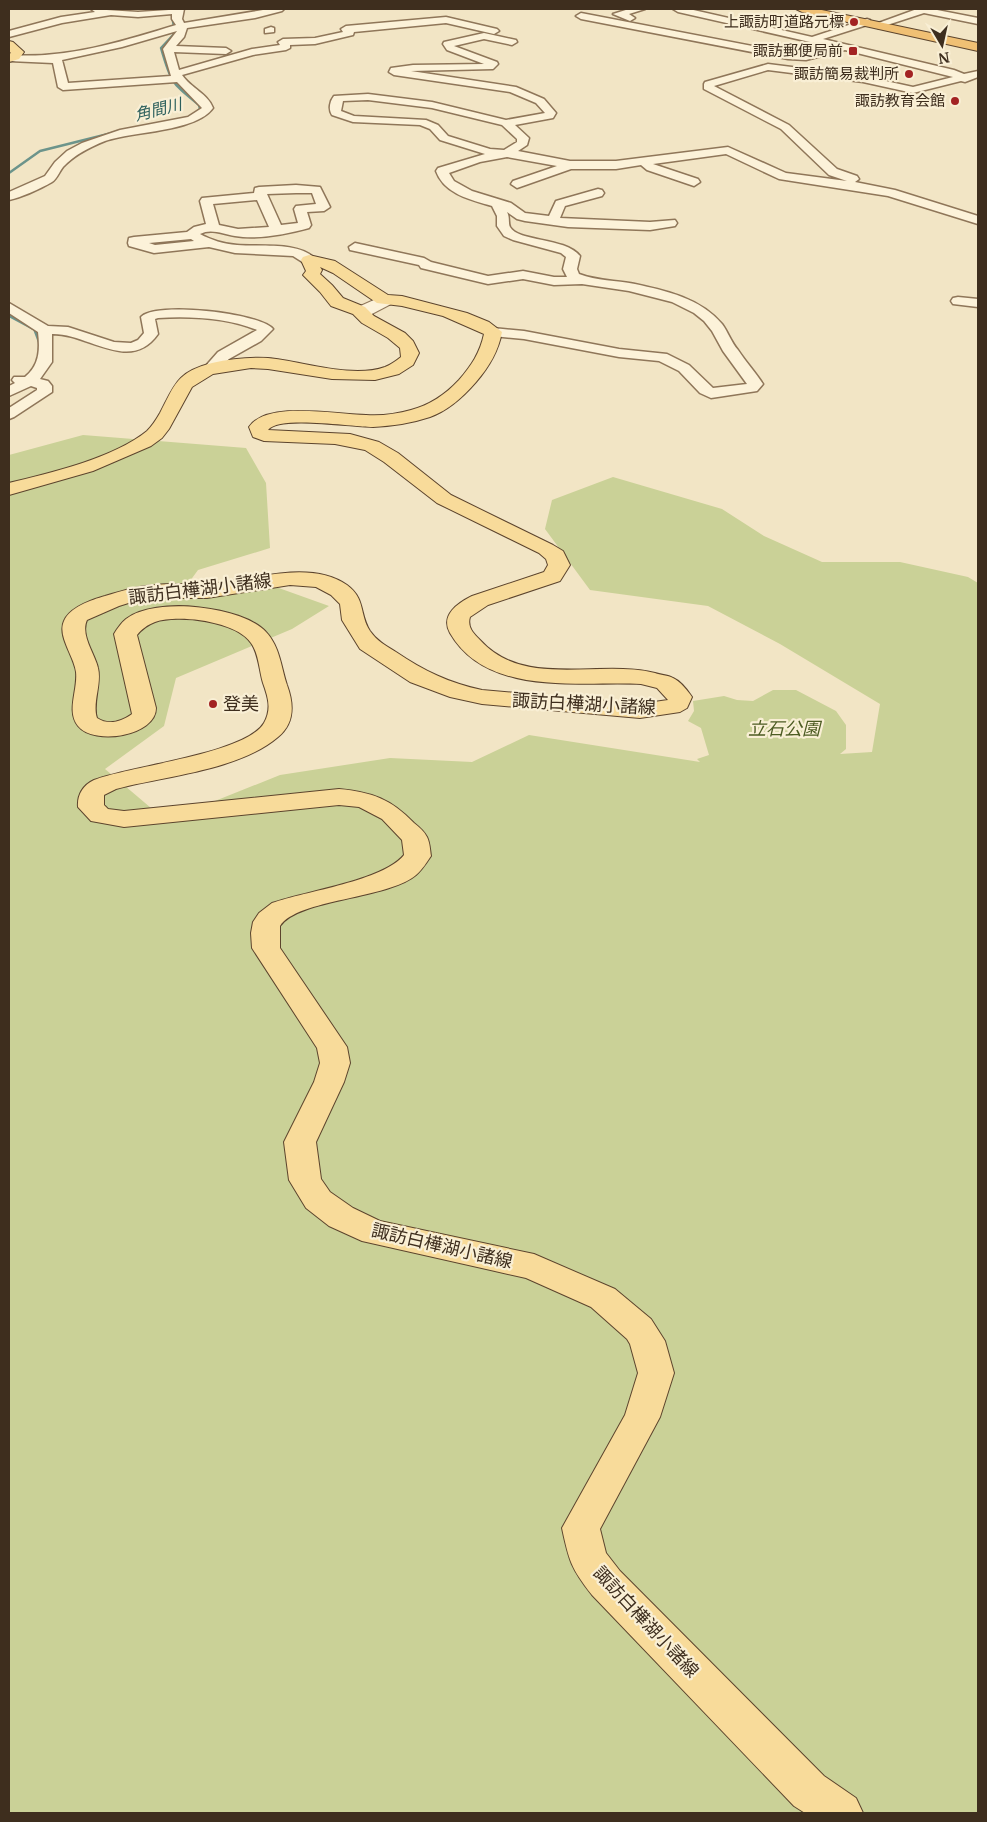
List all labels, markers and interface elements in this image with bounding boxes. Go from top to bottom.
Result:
place label: 上諏訪町道路元標 [724,12,844,31]
marker: 上諏訪町道路元標 [848,16,860,28]
north arrow [917,20,967,70]
place label: 諏訪郵便局前 [753,41,843,60]
marker: 諏訪郵便局前 [847,45,859,57]
text: N [937,48,951,68]
place label: 諏訪簡易裁判所 [794,64,899,83]
marker: 諏訪簡易裁判所 [903,68,915,80]
place label: 諏訪教育会館 [855,91,945,110]
water label: 角間川 [132,93,186,125]
marker: 諏訪教育会館 [949,95,961,107]
street label: 諏訪白樺湖小諸線 [127,568,273,609]
street label: 諏訪白樺湖小諸線 [512,688,657,719]
place label: 登美 [223,692,259,715]
marker: 登美 [207,698,219,710]
park label: 立石公園 [748,717,823,740]
street label: 諏訪白樺湖小諸線 [369,1218,515,1273]
street label: 諏訪白樺湖小諸線 [589,1561,704,1682]

